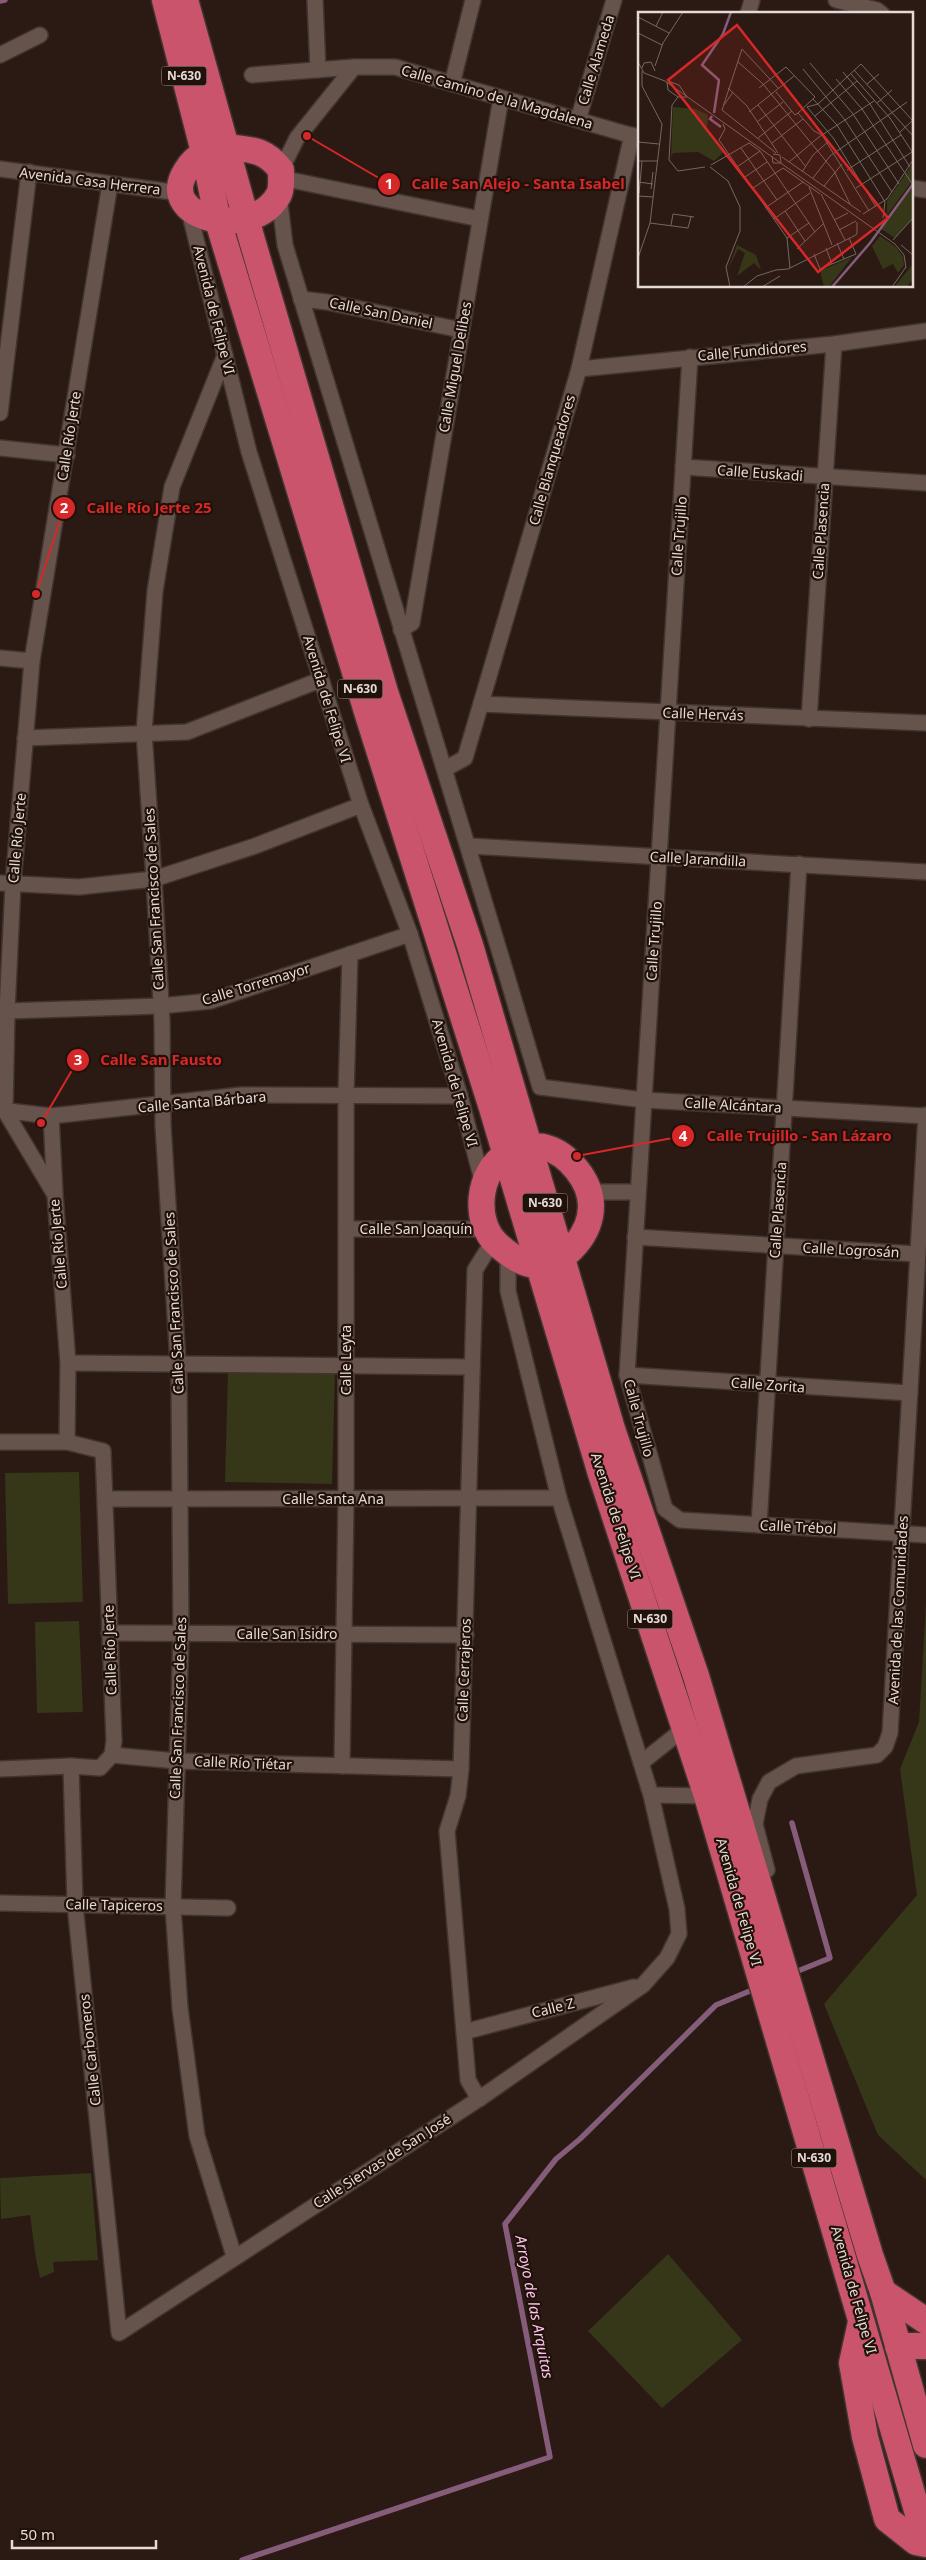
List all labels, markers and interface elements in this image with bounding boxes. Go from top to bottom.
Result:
street label: Calle Alameda [573,12,618,107]
inset map [638,12,914,288]
street label: Calle Camino de la Magdalena [399,60,595,133]
road number: N-630 [162,66,206,85]
street label: Avenida Casa Herrera [18,162,162,199]
callout: Calle San Alejo - Santa Isabel [376,169,635,199]
text: 1 [385,173,393,193]
text: Calle San Alejo - Santa Isabel [411,173,625,193]
street label: Avenida de Felipe VI [189,243,240,377]
street label: Calle San Daniel [328,292,435,333]
street label: Calle Miguel Delibes [434,300,475,434]
street label: Calle Fundidores [697,336,808,365]
street label: Calle Río Jerte [52,390,85,482]
street label: Calle Blanqueadores [524,392,579,527]
street label: Calle Euskadi [716,460,804,485]
street label: Calle Plasencia [808,482,833,580]
callout: Calle Río Jerte 25 [51,493,221,523]
street label: Calle Trujillo [666,495,691,576]
text: 2 [60,497,69,517]
text: Calle Río Jerte 25 [86,497,212,517]
street label: Avenida de Felipe VI [299,633,356,765]
road number: N-630 [338,680,382,699]
street label: Calle Hervás [662,703,744,724]
street label: Calle Río Jerte [3,792,30,884]
street label: Calle San Francisco de Sales [139,807,168,991]
street label: Calle Jarandilla [649,846,747,871]
street label: Calle Trujillo [641,900,666,981]
street label: Calle Torremayor [199,958,313,1009]
street label: Avenida de Felipe VI [428,1017,483,1149]
callout: Calle San Fausto [65,1045,232,1075]
text: 3 [74,1049,82,1069]
text: Calle San Fausto [100,1049,222,1069]
street label: Calle Santa Bárbara [137,1086,267,1117]
street label: Calle Alcántara [684,1092,782,1117]
callout: Calle Trujillo - San Lázaro [671,1121,901,1151]
text: 4 [679,1125,688,1145]
text: Calle Trujillo - San Lázaro [706,1125,892,1145]
street label: Calle Plasencia [765,1161,790,1259]
road number: N-630 [522,1194,568,1212]
street label: Calle Río Jerte [44,1198,71,1290]
street label: Calle San Francisco de Sales [159,1211,188,1395]
street label: Calle San Joaquín [360,1219,472,1238]
street label: Calle Logrosán [802,1237,900,1262]
street label: Calle Leyta [336,1325,355,1395]
street label: Calle Zorita [730,1372,806,1397]
street label: Calle Trujillo [620,1377,659,1459]
street label: Avenida de Felipe VI [587,1450,646,1582]
street label: Calle Santa Ana [282,1489,384,1508]
street label: Calle Trébol [759,1515,837,1538]
street label: Avenida de las Comunidades [883,1515,912,1705]
street label: Calle Río Jerte [98,1604,121,1695]
road number: N-630 [628,1610,672,1628]
street label: Calle San Francisco de Sales [165,1616,190,1799]
street label: Calle Cerrajeros [452,1618,475,1722]
street label: Calle San Isidro [237,1624,337,1643]
street label: Calle Río Tiétar [194,1751,292,1774]
street label: Avenida de Felipe VI [712,1836,767,1968]
street label: Calle Tapiceros [65,1894,163,1915]
street label: Calle Carboneros [74,1993,105,2107]
street label: Calle Z [529,1993,576,2022]
street label: Calle Siervas de San José [309,2109,454,2212]
road number: N-630 [792,2148,836,2168]
street label: Avenida de Felipe VI [827,2224,882,2356]
water label: Arroyo de las Arquitas [511,2232,559,2381]
scale bar [12,2518,156,2550]
text: 50 m [20,2524,55,2544]

